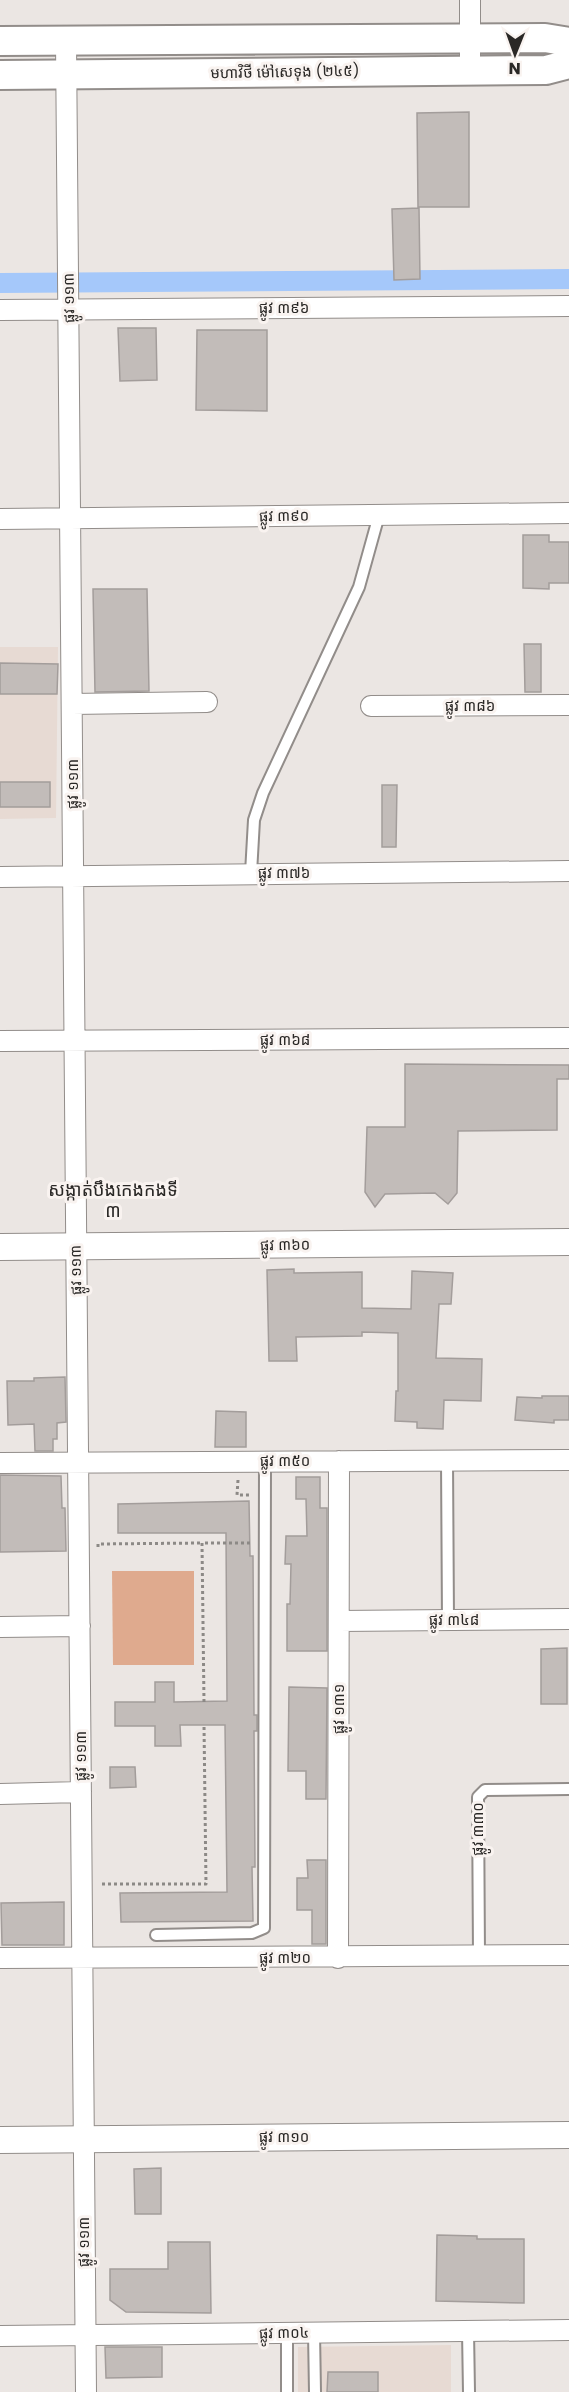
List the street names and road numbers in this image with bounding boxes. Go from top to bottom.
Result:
street label: មហាវិថី ម៉ៅសេទុង (២៤៥) [210,60,360,83]
street label: ផ្លូវ ១១៣ [58,273,83,323]
street label: ផ្លូវ ៣៩៦ [259,297,309,321]
street label: ផ្លូវ ៣៩០ [259,505,309,530]
street label: ផ្លូវ ៣៨៦ [445,695,495,719]
street label: ផ្លូវ ១១៣ [62,759,86,809]
street label: ផ្លូវ ៣៧៦ [258,862,310,886]
street label: ផ្លូវ ៣៦៨ [260,1029,310,1053]
street label: ផ្លូវ ៣៦០ [260,1234,310,1259]
street label: ផ្លូវ ១១៣ [65,1245,90,1295]
street label: ផ្លូវ ៣៥០ [260,1450,310,1474]
street label: ផ្លូវ ៣៤៨ [429,1609,479,1633]
street label: ផ្លូវ ១៣១ [328,1684,352,1734]
street label: ផ្លូវ ១១៣ [70,1731,94,1781]
street label: ផ្លូវ ៣៣០ [467,1802,491,1856]
street label: ផ្លូវ ៣២០ [259,1947,311,1971]
street label: ផ្លូវ ៣១០ [259,2126,309,2150]
street label: ផ្លូវ ១១៣ [73,2217,97,2267]
street label: ផ្លូវ ៣០៤ [259,2322,309,2347]

